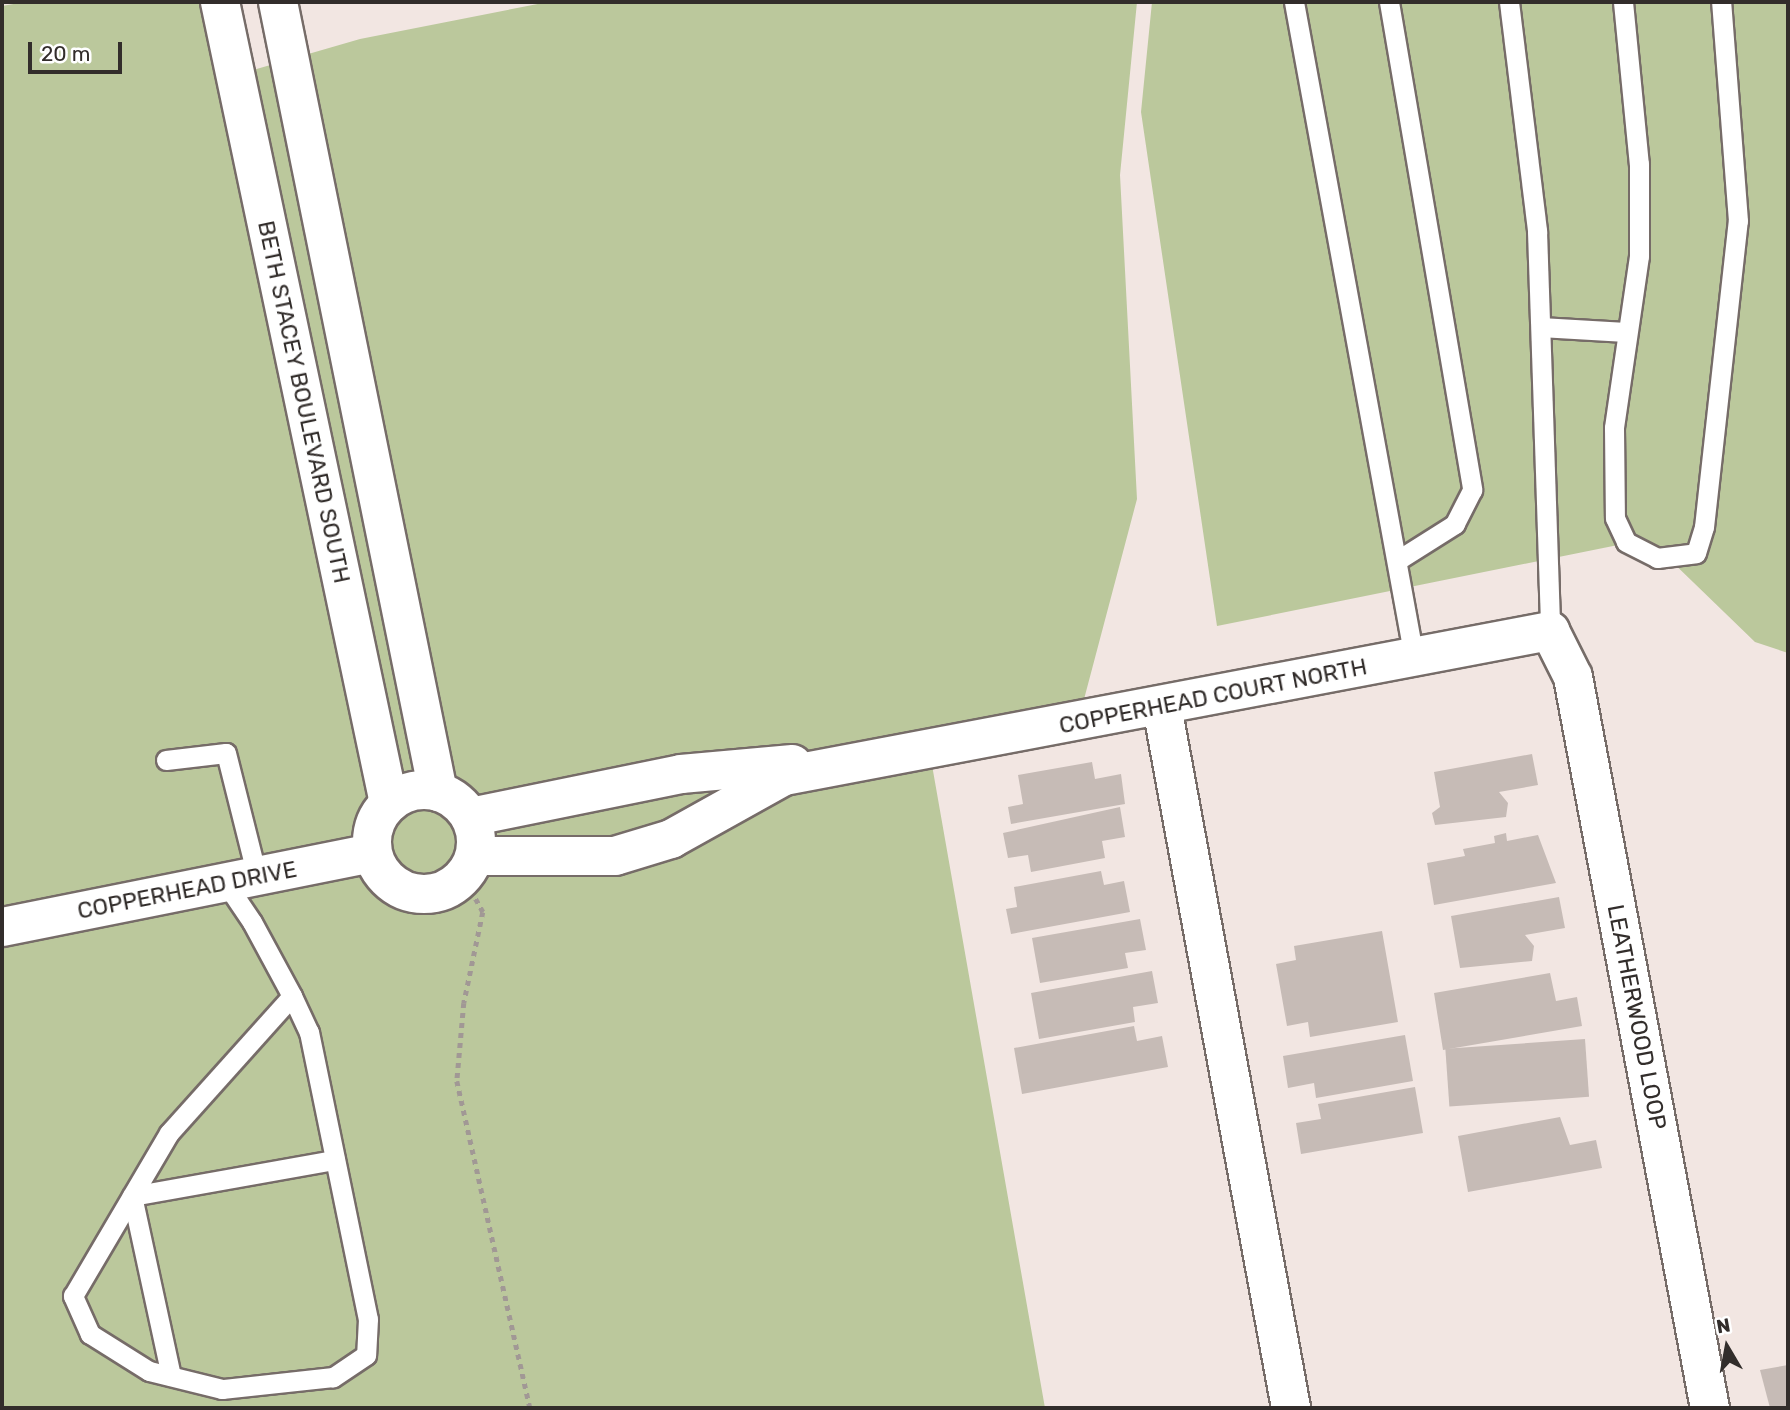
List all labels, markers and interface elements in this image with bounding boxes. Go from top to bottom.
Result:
scale bar [32,28,126,72]
text: 20 m [41,41,90,66]
street label: BETH STACEY BOULEVARD SOUTH [252,218,356,586]
street label: COPPERHEAD COURT NORTH [1056,653,1370,739]
street label: COPPERHEAD DRIVE [75,855,299,925]
street label: LEATHERWOOD LOOP [1602,902,1672,1132]
north arrow [1692,1312,1762,1382]
text: N [1715,1313,1732,1338]

